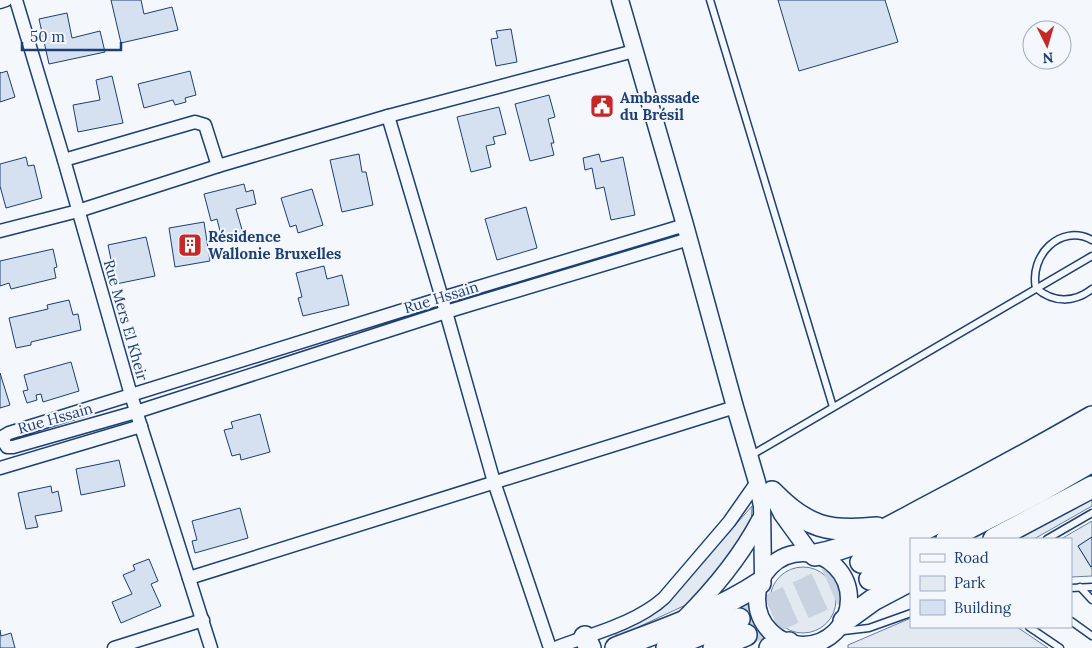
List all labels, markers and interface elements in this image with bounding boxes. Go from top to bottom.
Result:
scale bar [22,20,121,52]
north arrow [1022,20,1072,70]
text: 50 m [30,27,65,46]
text: N [1042,49,1054,67]
place label: Ambassade du Brésil [620,88,700,124]
public building icon: Ambassade du Brésil [589,93,615,119]
place label: Résidence Wallonie Bruxelles [208,227,341,263]
building icon: Résidence Wallonie Bruxelles [177,232,203,258]
street label: Rue Mers El Kheir [100,257,153,383]
street label: Rue Hssain [401,277,481,317]
street label: Rue Hssain [15,398,95,438]
legend [910,538,1072,628]
text: Road [954,548,989,567]
text: Park [954,573,985,592]
text: Building [954,598,1012,617]

